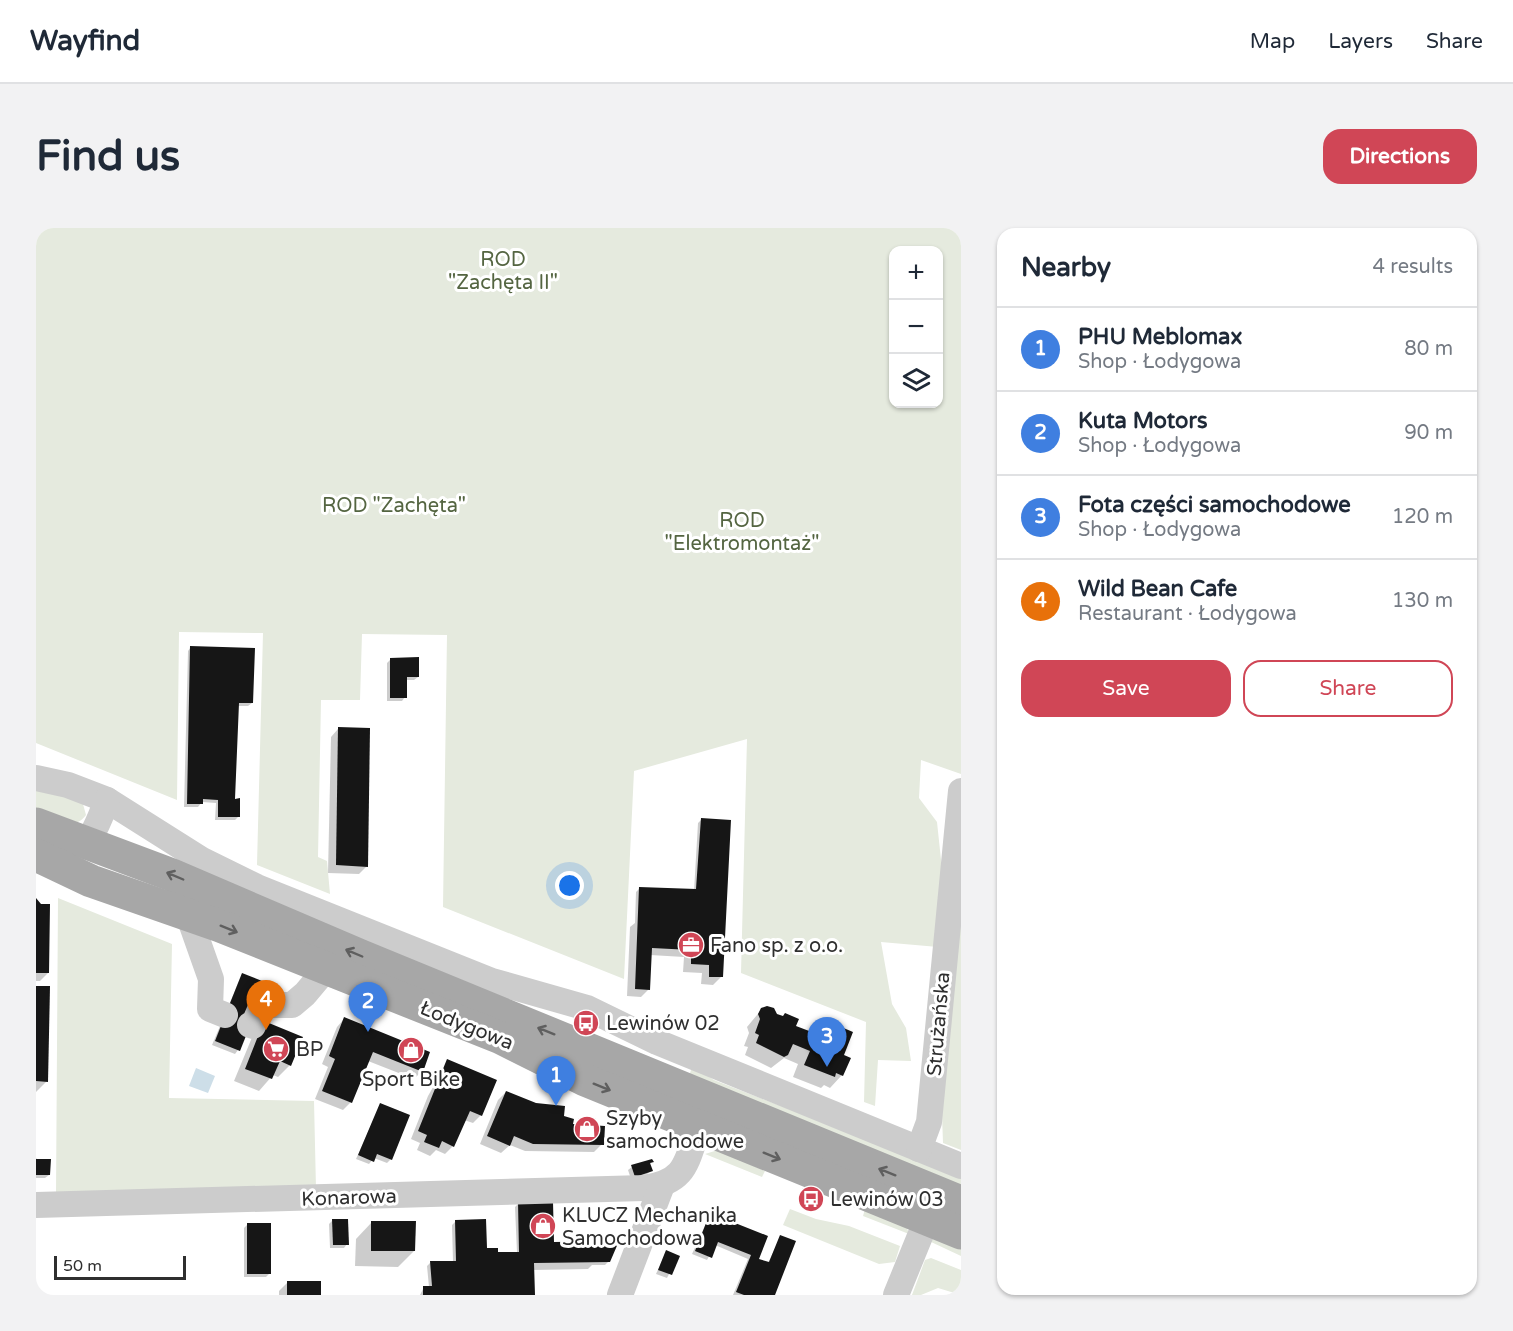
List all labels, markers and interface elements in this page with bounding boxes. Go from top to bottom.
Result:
text: Wayfind [30,24,140,58]
text: Map [1250,29,1295,54]
text: Layers [1328,29,1393,54]
text: Share [1426,29,1483,54]
button: Directions [1323,129,1477,184]
text: Find us [36,131,180,182]
map controls [889,246,943,408]
button: + [889,246,943,300]
park label: ROD "Zachęta II" [448,248,558,295]
text: Nearby [1021,252,1111,283]
text: 4 results [1373,255,1453,279]
button: − [889,300,943,354]
text: PHU Meblomax [1078,324,1242,350]
text: 1 [1034,337,1047,361]
text: 80 m [1404,337,1453,361]
text: Shop · Łodygowa [1078,350,1241,374]
button: layers [889,354,943,408]
text: Kuta Motors [1078,408,1207,434]
text: 2 [1034,421,1047,445]
text: 90 m [1404,421,1453,445]
text: Shop · Łodygowa [1078,434,1241,458]
text: Fota części samochodowe [1078,492,1351,518]
park label: ROD "Zachęta" [322,494,466,518]
text: 3 [1034,505,1047,529]
text: 120 m [1392,505,1453,529]
park label: ROD "Elektromontaż" [665,509,819,556]
text: Shop · Łodygowa [1078,518,1241,542]
text: Wild Bean Cafe [1078,576,1237,602]
text: 4 [1034,589,1047,613]
text: 130 m [1392,589,1453,613]
text: Restaurant · Łodygowa [1078,602,1297,626]
button: Save [1021,660,1231,717]
button: Share [1243,660,1453,717]
one-way arrow [166,870,184,881]
your location [555,871,584,900]
one-way arrow [220,924,238,935]
office icon: Fano sp. z o.o. [676,930,706,960]
place label: Fano sp. z o.o. [710,934,843,958]
one-way arrow [345,947,363,958]
street label: Strużańska [922,971,955,1077]
pin: 4 [246,980,286,1030]
pin: 2 [348,982,388,1032]
street label: Łodygowa [416,996,517,1056]
bus stop icon: Lewinów 02 [571,1008,601,1038]
place label: Lewinów 02 [606,1012,720,1036]
pin: 3 [808,1018,846,1067]
one-way arrow [537,1025,556,1036]
supermarket icon: BP [261,1034,291,1064]
shop icon: Sport Bike [396,1035,426,1065]
place label: BP [296,1038,323,1062]
pin: 1 [536,1056,576,1106]
place label: Sport Bike [362,1068,460,1092]
one-way arrow [592,1082,611,1093]
place label: Szyby samochodowe [606,1107,744,1154]
shop icon: Szyby samochodowe [572,1114,602,1144]
one-way arrow [763,1151,781,1162]
one-way arrow [878,1166,897,1177]
street label: Konarowa [301,1184,397,1212]
bus stop icon: Lewinów 03 [796,1184,826,1214]
place label: Lewinów 03 [830,1188,944,1212]
place label: KLUCZ Mechanika Samochodowa [562,1204,737,1251]
shop icon: KLUCZ Mechanika Samochodowa [528,1211,558,1241]
scale bar [54,1253,186,1280]
text: 50 m [63,1256,102,1276]

